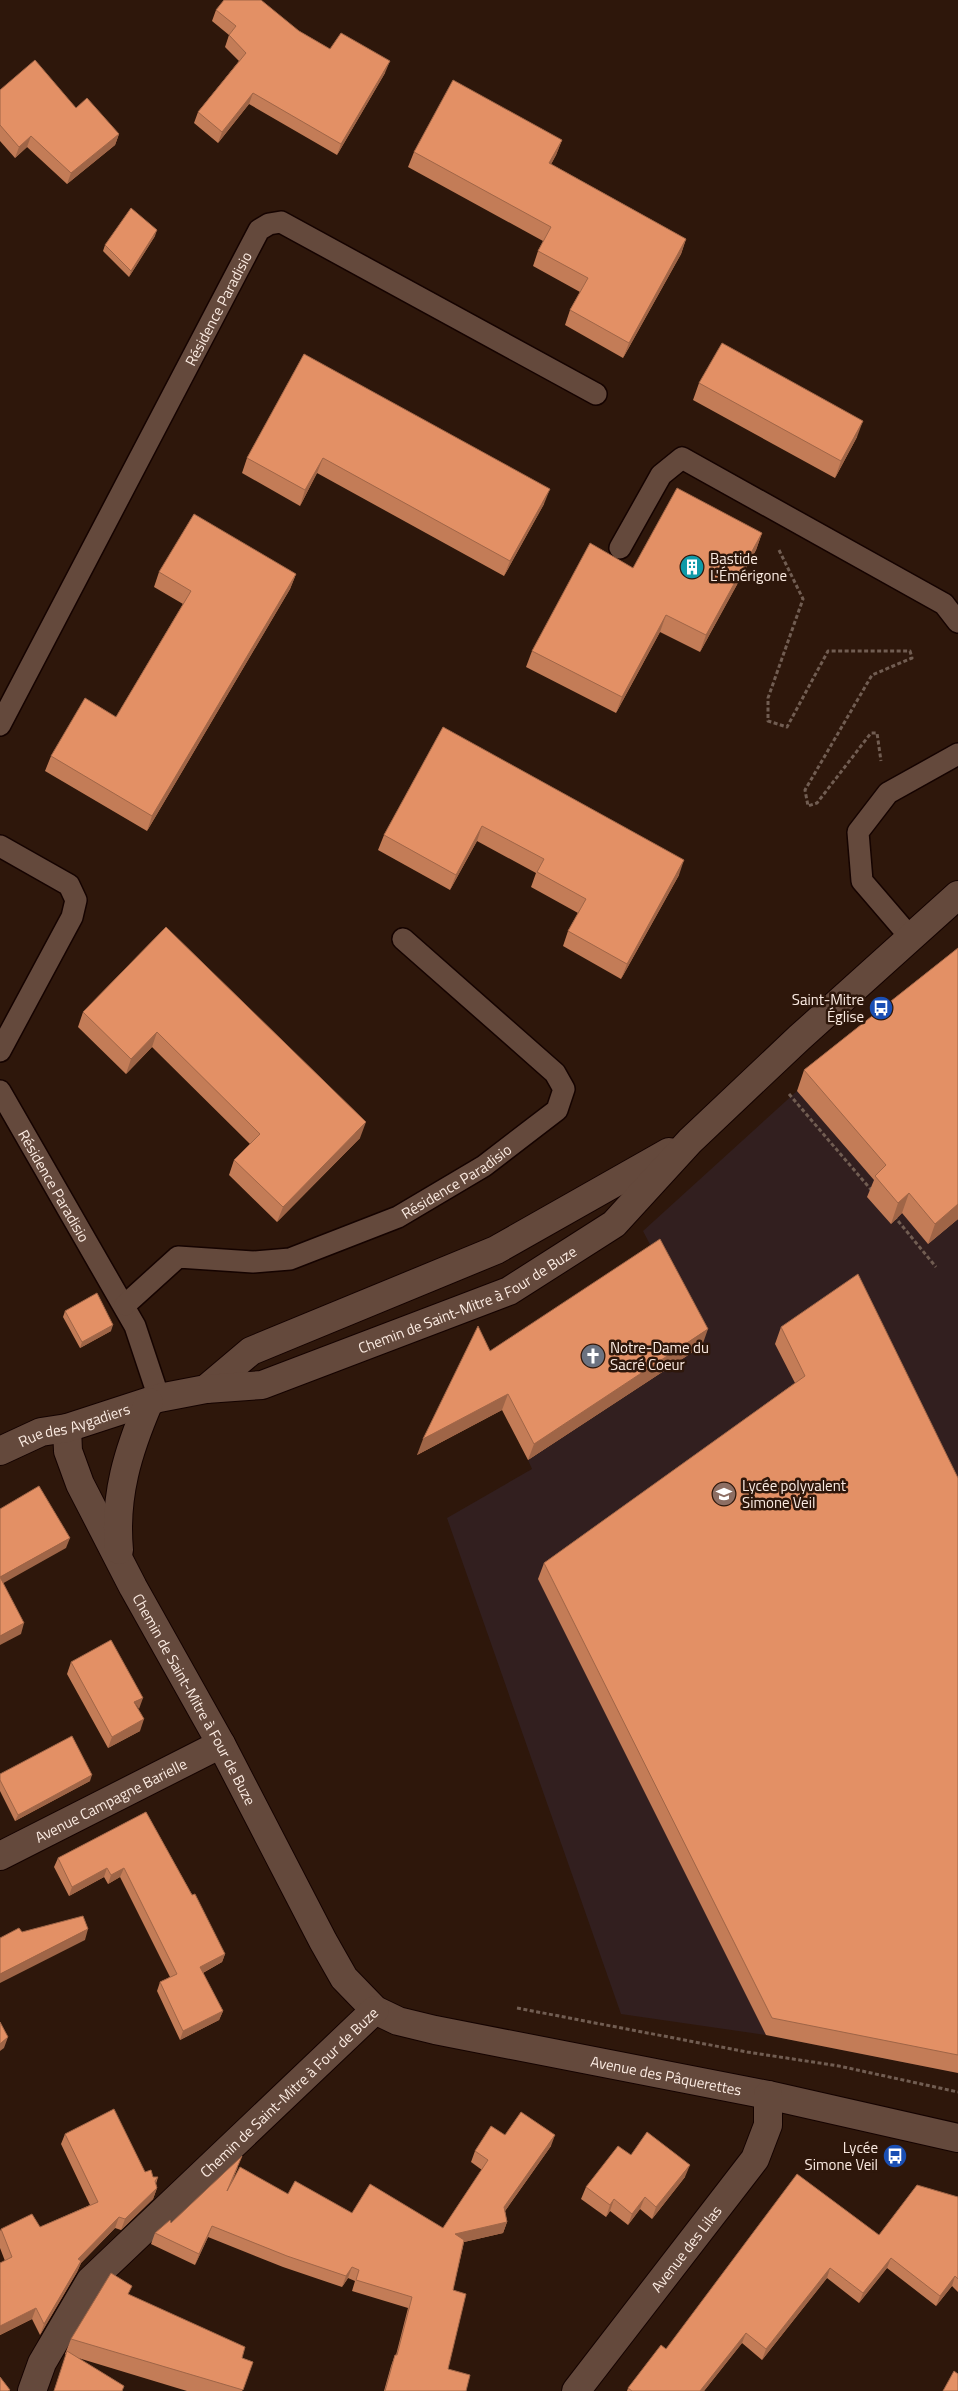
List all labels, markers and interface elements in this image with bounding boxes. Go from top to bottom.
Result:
street label: Résidence Paradisio [178,247,257,370]
place label: Bastide L'Émérigone [710,547,787,587]
building icon: Bastide L'Émérigone [679,554,705,580]
place label: Saint-Mitre Église [792,988,864,1028]
bus stop icon: Saint-Mitre Église [868,995,894,1021]
street label: Résidence Paradisio [13,1125,96,1246]
street label: Résidence Paradisio [397,1138,516,1224]
street label: Chemin de Saint-Mitre à Four de Buze [355,1239,581,1359]
place label: Notre-Dame du Sacré Coeur [610,1336,709,1376]
church icon: Notre-Dame du Sacré Coeur [580,1343,606,1369]
street label: Rue des Aygadiers [14,1397,133,1453]
place label: Lycée polyvalent Simone Veil [742,1474,847,1514]
school or university icon: Lycée polyvalent Simone Veil [711,1481,737,1507]
street label: Chemin de Saint-Mitre à Four de Buze [127,1589,262,1809]
street label: Avenue Campagne Barielle [31,1752,191,1848]
street label: Chemin de Saint-Mitre à Four de Buze [194,2001,383,2183]
street label: Avenue des Pâquerettes [589,2049,744,2101]
place label: Lycée Simone Veil [805,2136,878,2176]
bus stop icon: Lycée Simone Veil [882,2143,908,2169]
street label: Avenue des Lilas [645,2200,727,2297]

